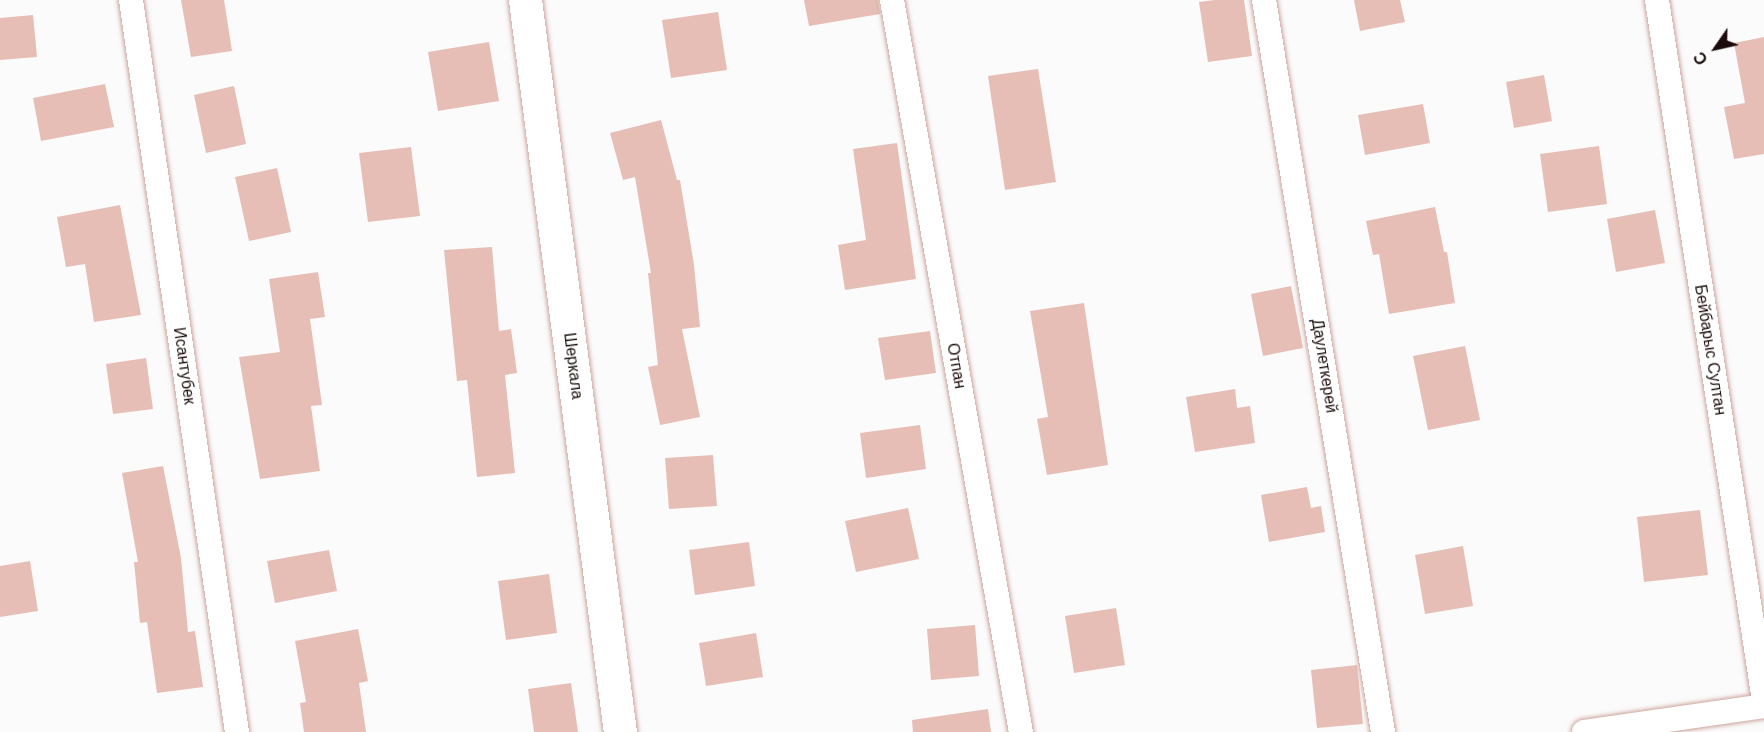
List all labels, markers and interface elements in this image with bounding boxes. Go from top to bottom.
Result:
north arrow [1686,18,1746,78]
text: С [1689,48,1713,69]
street label: Бейбарыс Султан [1690,283,1730,417]
street label: Даулеткерей [1307,318,1341,414]
street label: Исантубек [169,326,199,406]
street label: Шеркала [559,332,587,400]
street label: Отпан [943,342,969,390]

